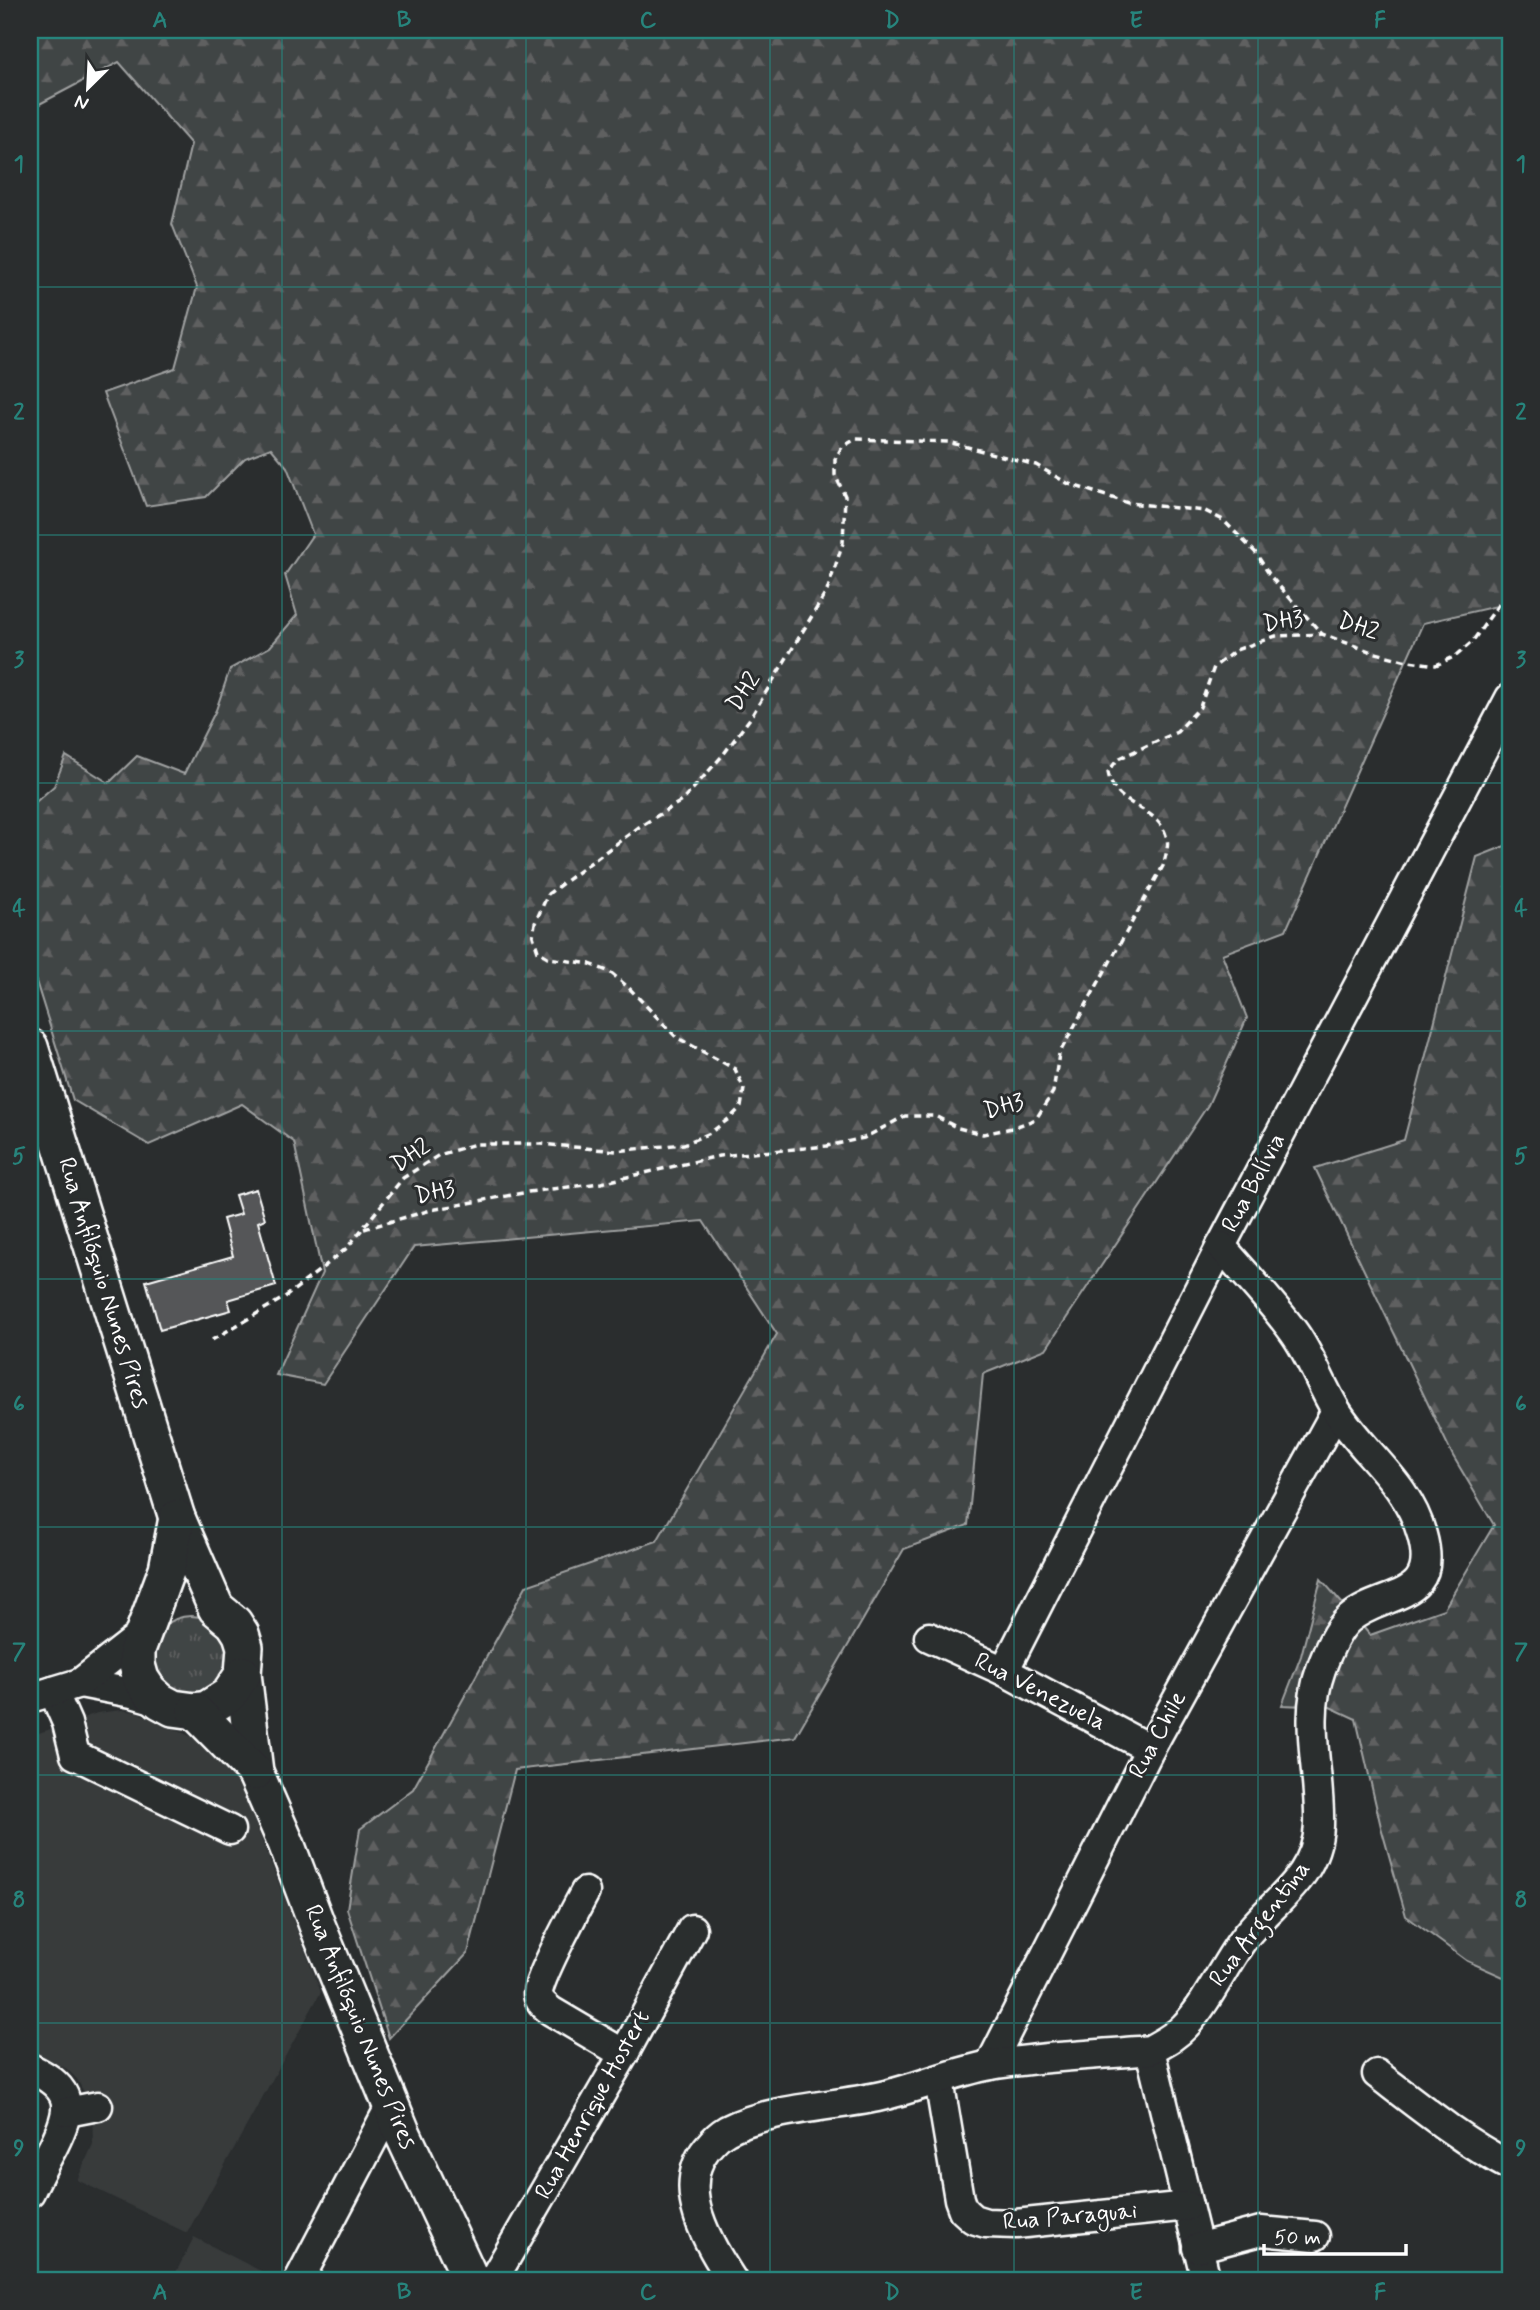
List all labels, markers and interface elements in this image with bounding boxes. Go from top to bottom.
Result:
text: A [152,6,168,36]
text: B [397,6,412,36]
text: C [640,6,657,36]
text: D [884,6,900,36]
text: E [1129,6,1143,36]
text: F [1374,6,1386,36]
north arrow [52,52,122,122]
text: N [71,88,93,116]
text: 1 [14,150,24,180]
text: 1 [1516,150,1526,180]
text: 2 [13,398,25,428]
text: 2 [1515,398,1527,428]
street label: DH3 [1260,603,1306,640]
street label: DH2 [1333,606,1383,648]
text: 3 [14,646,25,676]
text: 3 [1516,646,1527,676]
street label: DH2 [720,666,768,718]
text: 4 [12,894,26,924]
text: 4 [1514,894,1528,924]
street label: DH3 [980,1086,1028,1128]
street label: Rua Bolívia [1215,1128,1293,1238]
street label: DH2 [385,1131,437,1180]
text: 5 [12,1142,26,1172]
text: 5 [1514,1142,1528,1172]
street label: Rua Anfilóquio Nunes Pires [50,1154,156,1412]
street label: DH3 [412,1174,458,1212]
text: 6 [13,1390,25,1420]
text: 6 [1515,1390,1527,1420]
text: 7 [12,1638,26,1668]
text: 7 [1514,1638,1528,1668]
street label: Rua Venezuela [969,1646,1111,1738]
street label: Rua Chile [1122,1686,1194,1784]
street label: Rua Argentina [1202,1855,1320,1995]
text: 8 [13,1886,25,1916]
text: 8 [1515,1886,1527,1916]
street label: Rua Anfilóquio Nunes Pires [297,1900,423,2154]
street label: Rua Henrique Hostert [528,2005,658,2205]
text: 9 [13,2134,25,2164]
text: 9 [1515,2134,1527,2164]
street label: Rua Paraguai [1002,2196,1139,2240]
scale bar [1264,2212,1405,2256]
text: 50 m [1274,2224,1321,2252]
text: A [152,2278,168,2308]
text: B [397,2278,412,2308]
text: C [640,2278,657,2308]
text: D [884,2278,900,2308]
text: E [1129,2278,1143,2308]
text: F [1374,2278,1386,2308]

